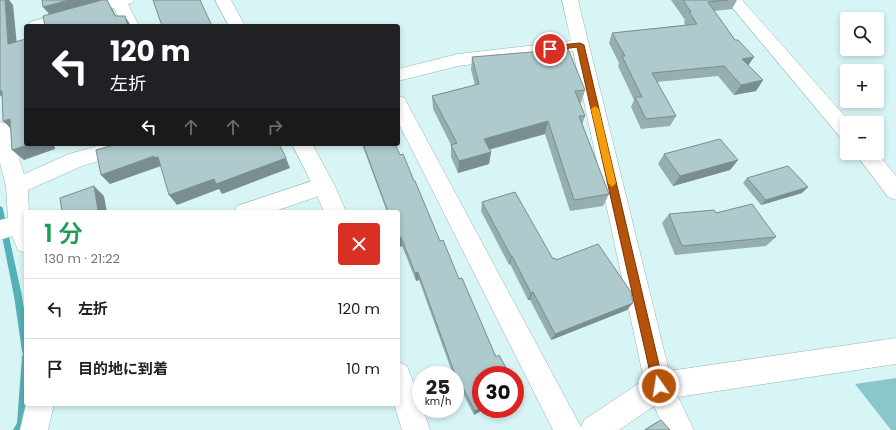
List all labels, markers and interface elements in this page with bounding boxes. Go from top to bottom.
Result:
map controls [840,12,884,160]
button: search [840,12,884,56]
text: 120 m [110,32,190,71]
pin [533,32,567,66]
icon: arrive [539,38,561,60]
icon: left [44,40,96,92]
button: + [840,64,884,108]
text: 左折 [110,71,146,96]
icon: left [138,116,160,138]
icon: ahead [180,116,202,138]
icon: ahead [222,116,244,138]
icon: right [264,116,286,138]
button: − [840,116,884,160]
text: 1 分 [44,217,82,250]
button: close [338,223,380,265]
text: 130 m · 21:22 [44,249,120,268]
icon: left [44,298,66,320]
text: 左折 [78,298,108,319]
text: 120 m [338,298,380,319]
icon: arrive [44,358,66,380]
text: 目的地に到着 [78,358,168,379]
text: 10 m [346,358,380,379]
position arrow [638,365,680,407]
speed limit sign: 30 [472,366,524,418]
text: 25 [426,373,450,401]
text: km/h [425,394,451,409]

